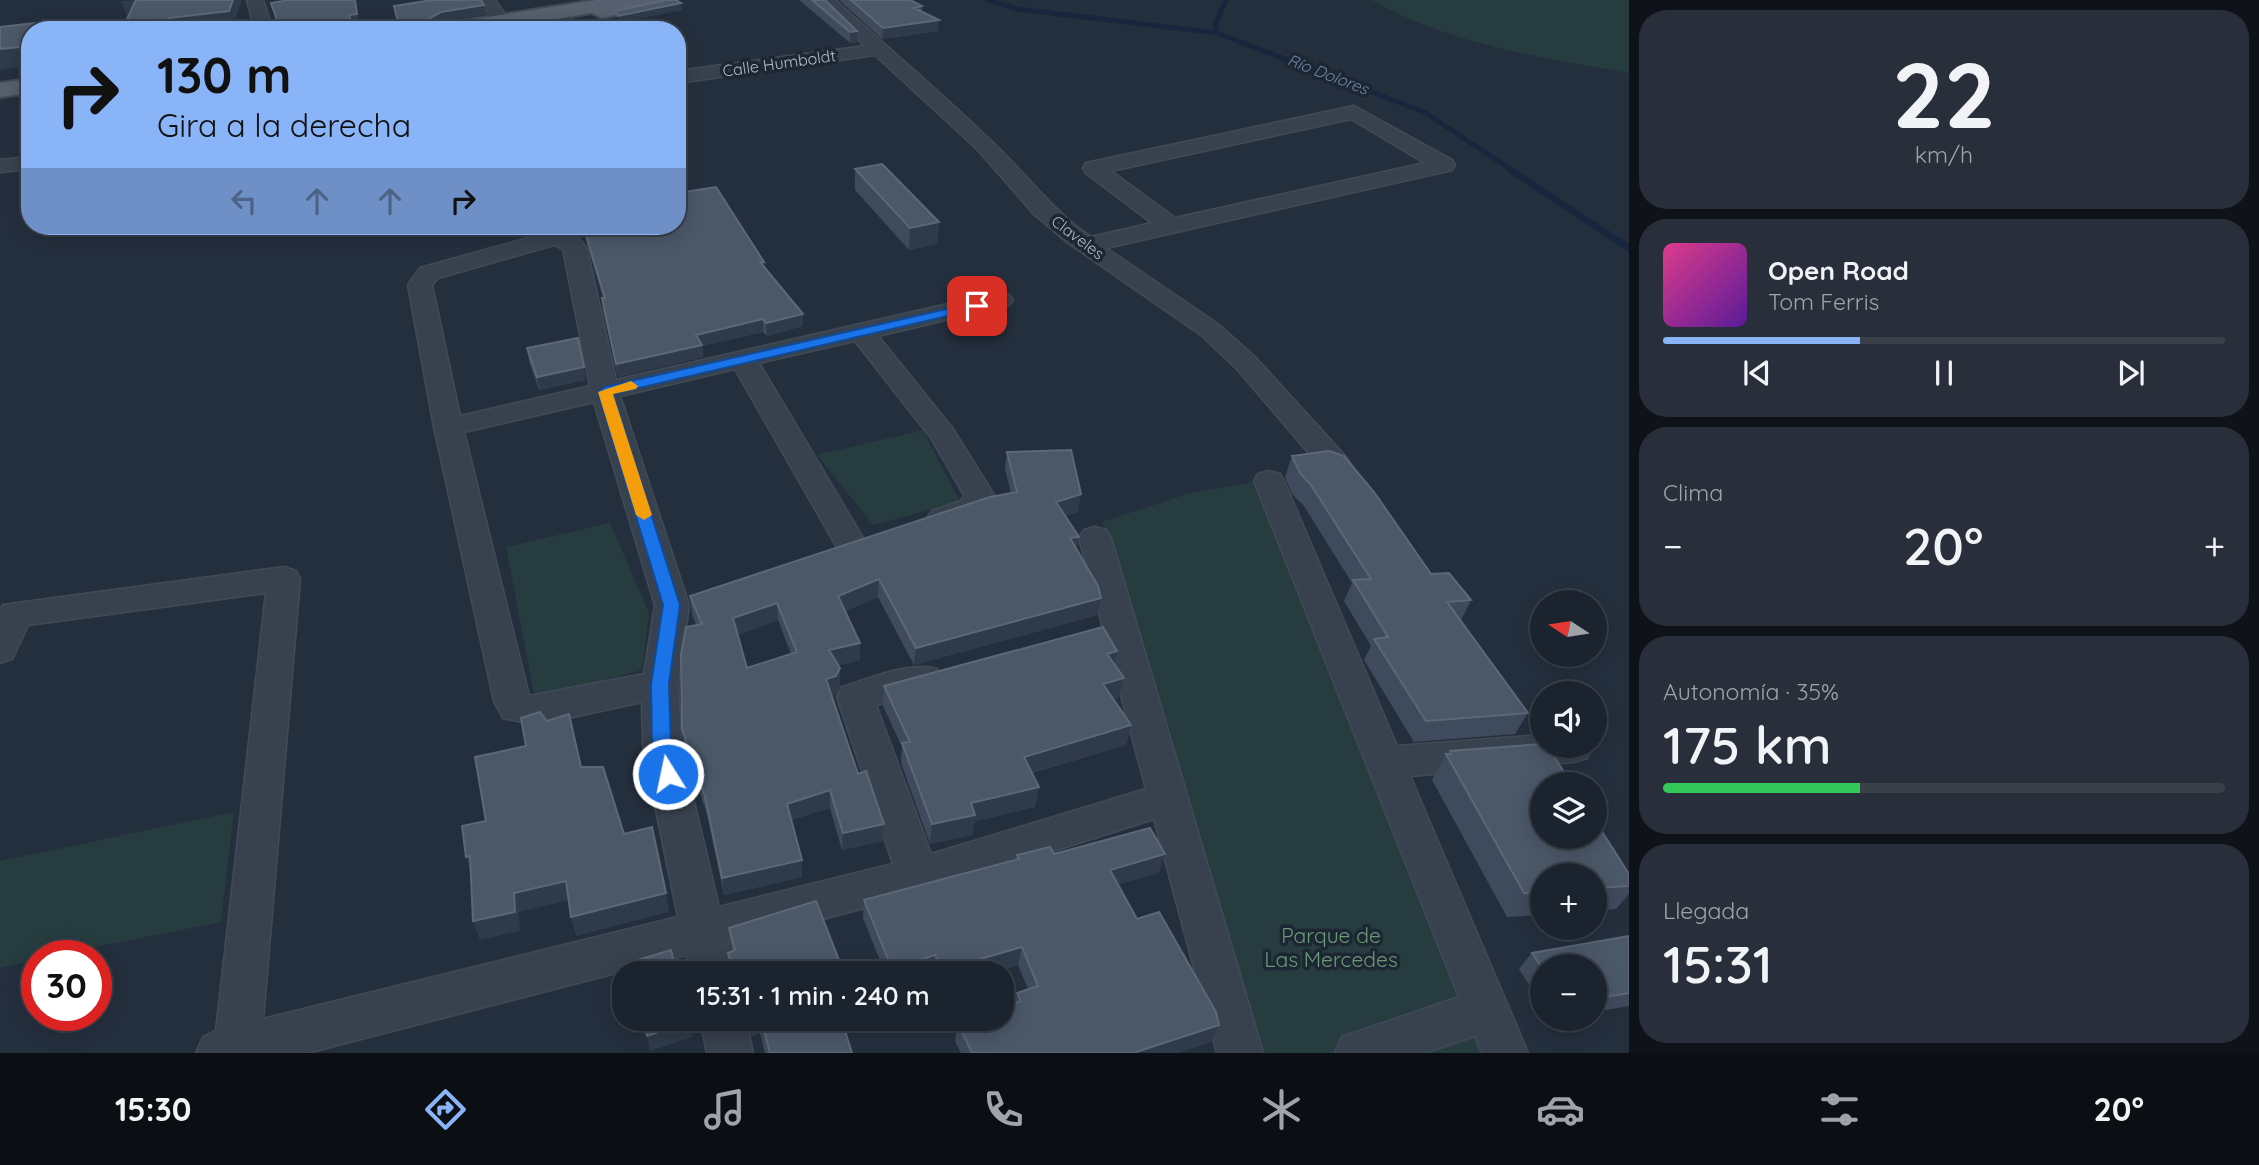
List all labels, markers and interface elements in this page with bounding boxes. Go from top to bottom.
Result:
text: 22 [1892,37,1996,151]
text: 130 m [157,44,291,105]
street label: Calle Humboldt [721,45,837,81]
icon: right [42,49,133,140]
water label: Río Dolores [1285,49,1373,99]
text: Gira a la derecha [157,105,411,145]
text: km/h [1915,140,1973,169]
icon: left [225,182,263,220]
icon: ahead [298,182,336,220]
icon: ahead [371,182,409,220]
icon: right [444,182,482,220]
street label: Claveles [1048,211,1108,263]
text: Open Road [1768,254,1909,287]
pin [947,276,1007,336]
icon: arrive [958,287,996,325]
text: Tom Ferris [1768,287,1879,316]
icon: previous [1738,354,1776,392]
icon: pause [1925,354,1963,392]
icon: next [2112,354,2150,392]
text: Clima [1663,478,1723,507]
text: 20° [1903,513,1983,578]
text: − [1663,522,1683,570]
text: + [2204,522,2225,570]
north arrow [1530,590,1606,667]
map controls [1530,590,1607,1031]
text: Autonomía · 35% [1663,677,1839,706]
button: sound [1530,681,1607,758]
text: 175 km [1663,712,1832,777]
position arrow [631,737,705,811]
button: layers [1530,772,1607,849]
button: + [1530,863,1607,940]
text: Llegada [1663,896,1749,925]
park label: Parque de Las Mercedes [1264,922,1398,972]
text: 15:31 [1663,931,1773,996]
speed limit sign: 30 [21,940,112,1031]
button: − [1530,954,1607,1031]
text: 15:31 · 1 min · 240 m [696,979,930,1012]
icon: directions [421,1085,470,1134]
icon: music [700,1085,749,1134]
icon: phone [979,1085,1028,1134]
icon: climate [1257,1085,1306,1134]
icon: car [1536,1085,1585,1134]
icon: filters [1815,1085,1864,1134]
text: 15:30 [115,1089,191,1129]
text: 20° [2094,1089,2144,1129]

